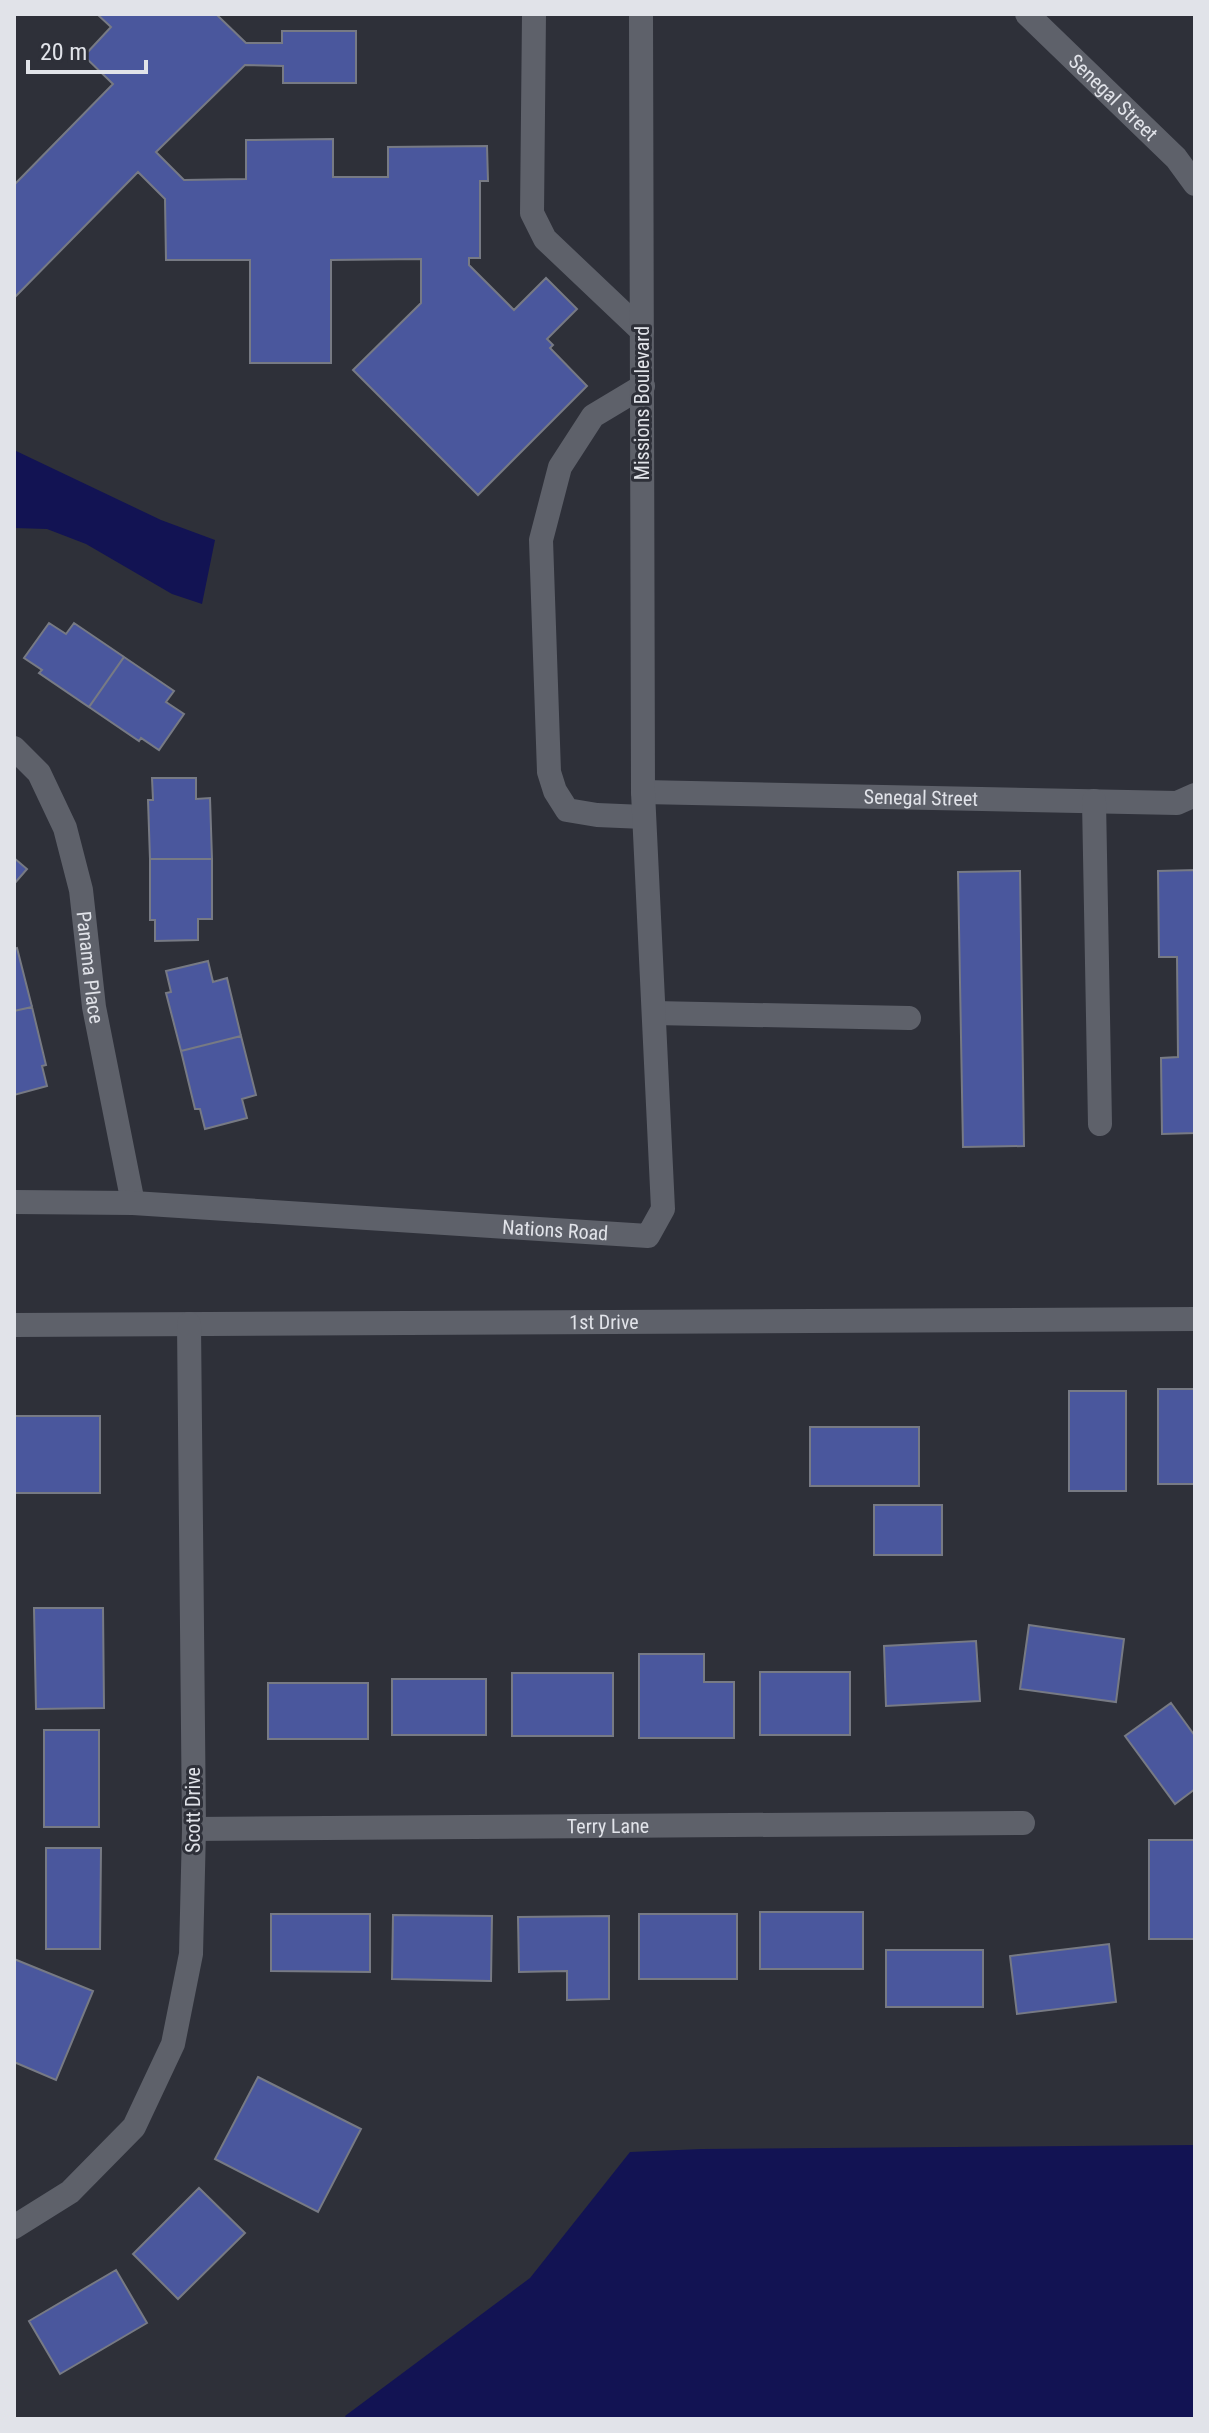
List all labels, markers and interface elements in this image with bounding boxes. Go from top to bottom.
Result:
scale bar [28,24,146,74]
text: 20 m [40,38,87,66]
street label: Senegal Street [1064,49,1163,146]
street label: Missions Boulevard [630,326,654,480]
street label: Senegal Street [864,785,978,811]
street label: Panama Place [71,910,109,1026]
street label: Nations Road [501,1215,609,1245]
street label: 1st Drive [569,1310,639,1334]
street label: Scott Drive [181,1767,205,1853]
street label: Terry Lane [567,1814,649,1838]

